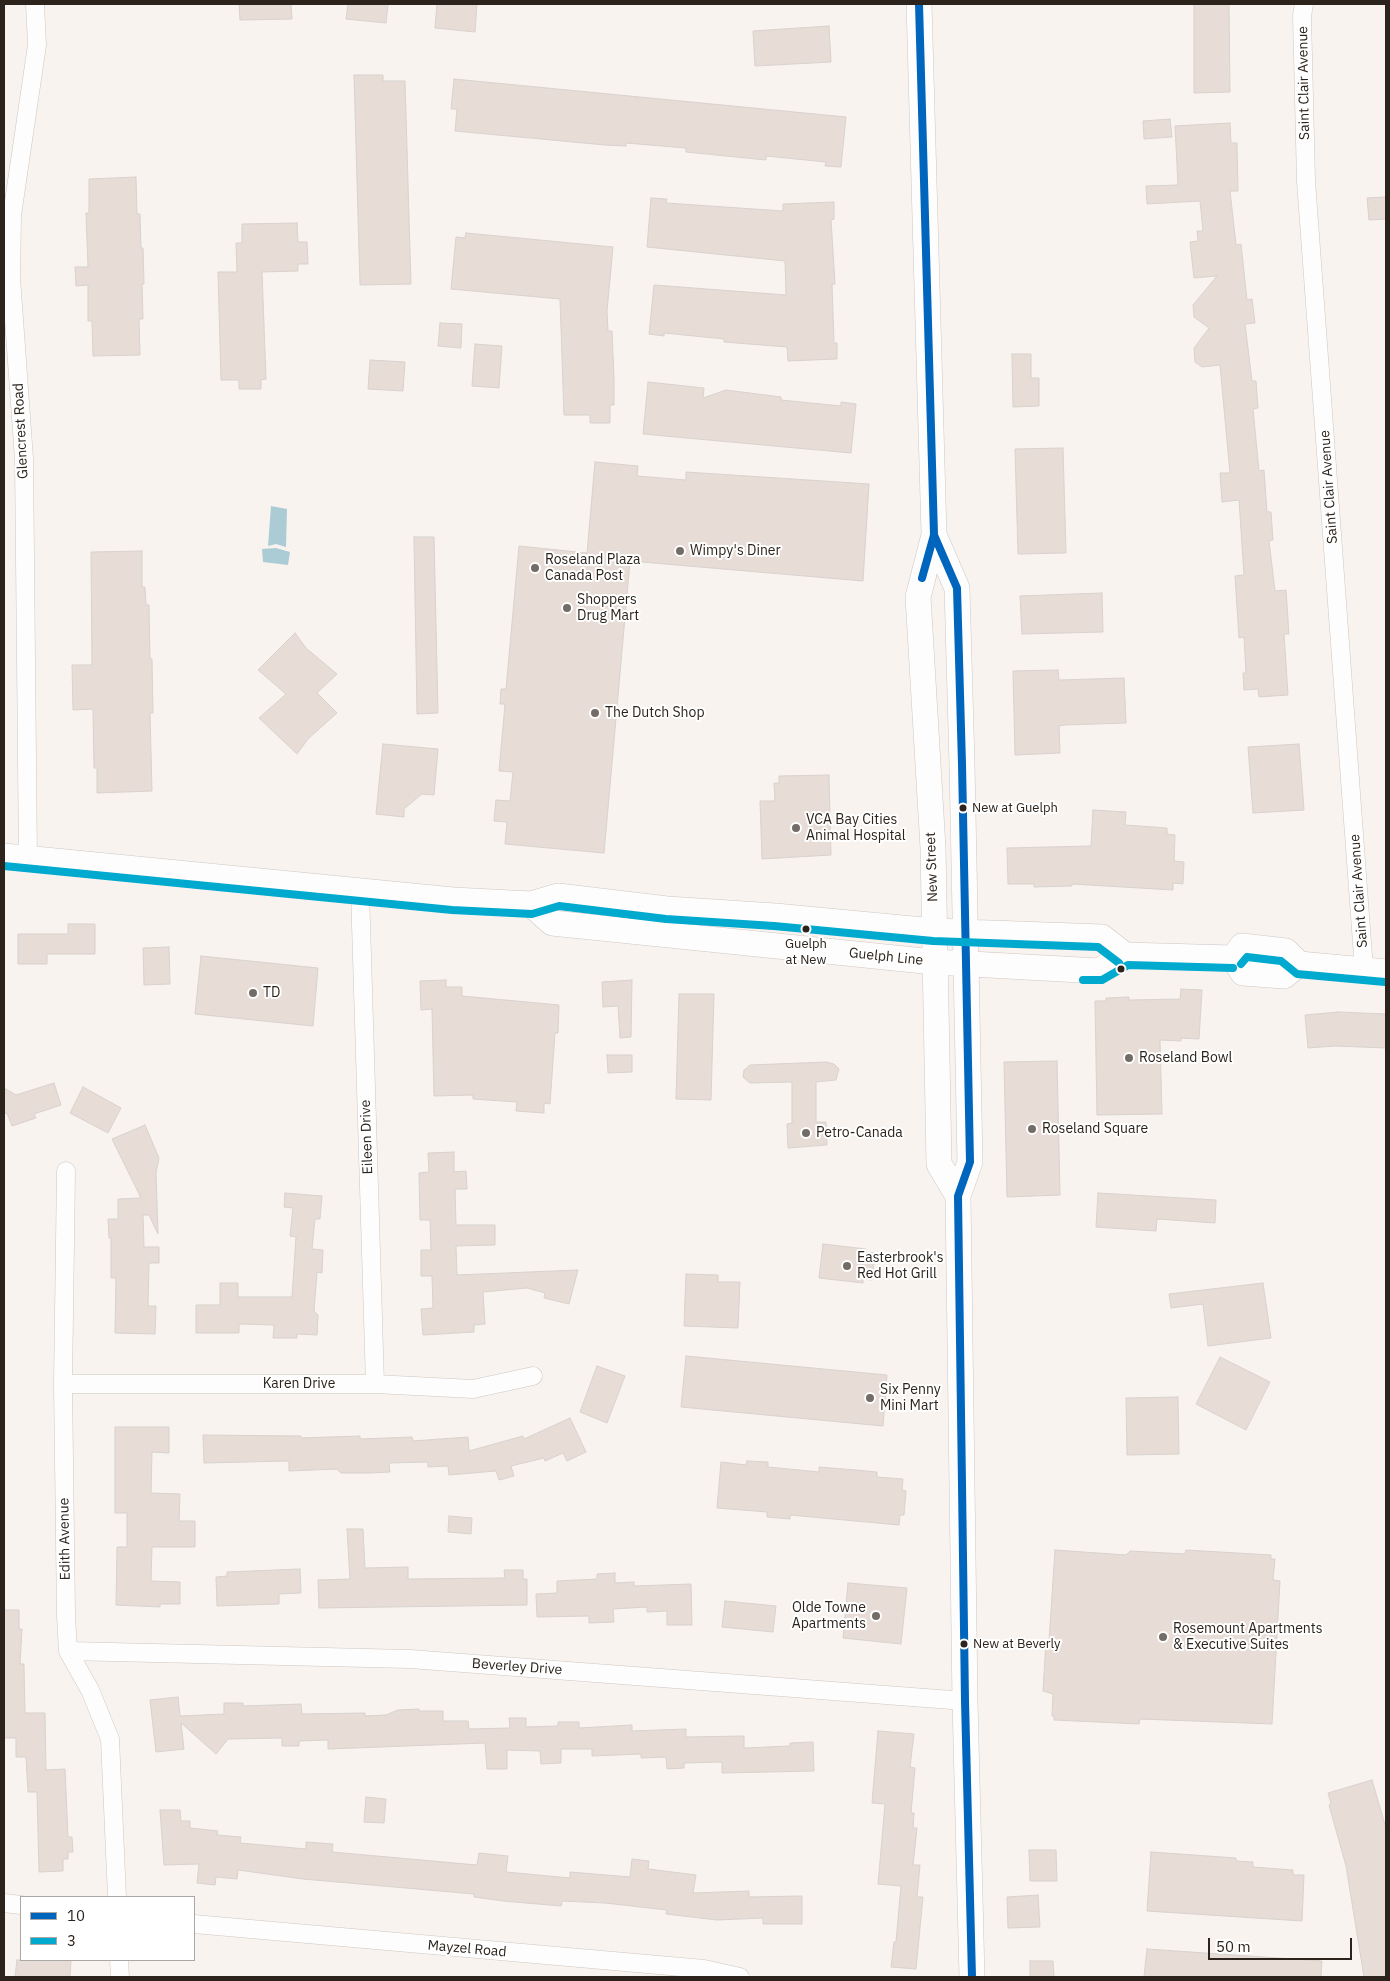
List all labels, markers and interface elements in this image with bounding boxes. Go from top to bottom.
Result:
street label: Saint Clair Avenue [1295,26,1313,140]
street label: Glencrest Road [10,383,32,479]
street label: Saint Clair Avenue [1317,430,1341,544]
place label: Wimpy's Diner [690,543,781,559]
marker: Wimpy's Diner [674,545,686,557]
place label: Roseland Plaza Canada Post [545,552,640,584]
marker: Roseland Plaza Canada Post [529,562,541,574]
place label: Shoppers Drug Mart [577,592,639,624]
marker: Shoppers Drug Mart [561,602,573,614]
place label: The Dutch Shop [605,705,704,721]
marker: The Dutch Shop [589,707,601,719]
place label: New at Guelph [972,800,1058,816]
marker: New at Guelph [958,803,968,813]
place label: VCA Bay Cities Animal Hospital [806,812,906,844]
marker: VCA Bay Cities Animal Hospital [790,822,802,834]
street label: New Street [922,832,942,902]
street label: Saint Clair Avenue [1347,834,1371,948]
marker: Guelph at New [801,924,811,934]
place label: Guelph at New [785,936,827,967]
street label: Guelph Line [848,945,924,969]
unlabelled marker [1116,964,1126,974]
place label: TD [263,985,280,1001]
marker: TD [247,987,259,999]
place label: Roseland Bowl [1139,1050,1232,1066]
marker: Roseland Bowl [1123,1052,1135,1064]
street label: Eileen Drive [357,1099,377,1175]
place label: Roseland Square [1042,1121,1148,1137]
marker: Roseland Square [1026,1123,1038,1135]
place label: Petro-Canada [816,1125,903,1141]
marker: Petro-Canada [800,1127,812,1139]
place label: Easterbrook's Red Hot Grill [857,1250,943,1282]
marker: Easterbrook's Red Hot Grill [841,1260,853,1272]
street label: Karen Drive [263,1376,335,1392]
place label: Six Penny Mini Mart [880,1382,941,1414]
marker: Six Penny Mini Mart [864,1392,876,1404]
street label: Edith Avenue [56,1498,74,1580]
place label: Olde Towne Apartments [792,1600,866,1632]
marker: Olde Towne Apartments [870,1610,882,1622]
place label: Rosemount Apartments & Executive Suites [1173,1621,1323,1654]
marker: Rosemount Apartments & Executive Suites [1157,1631,1169,1643]
place label: New at Beverly [973,1636,1061,1652]
marker: New at Beverly [959,1639,969,1649]
street label: Beverley Drive [471,1655,563,1679]
legend [20,1896,195,1961]
text: 10 [67,1906,85,1925]
scale bar [1210,1928,1354,1960]
text: 3 [67,1931,76,1950]
street label: Mayzel Road [427,1937,507,1961]
text: 50 m [1216,1937,1251,1956]

